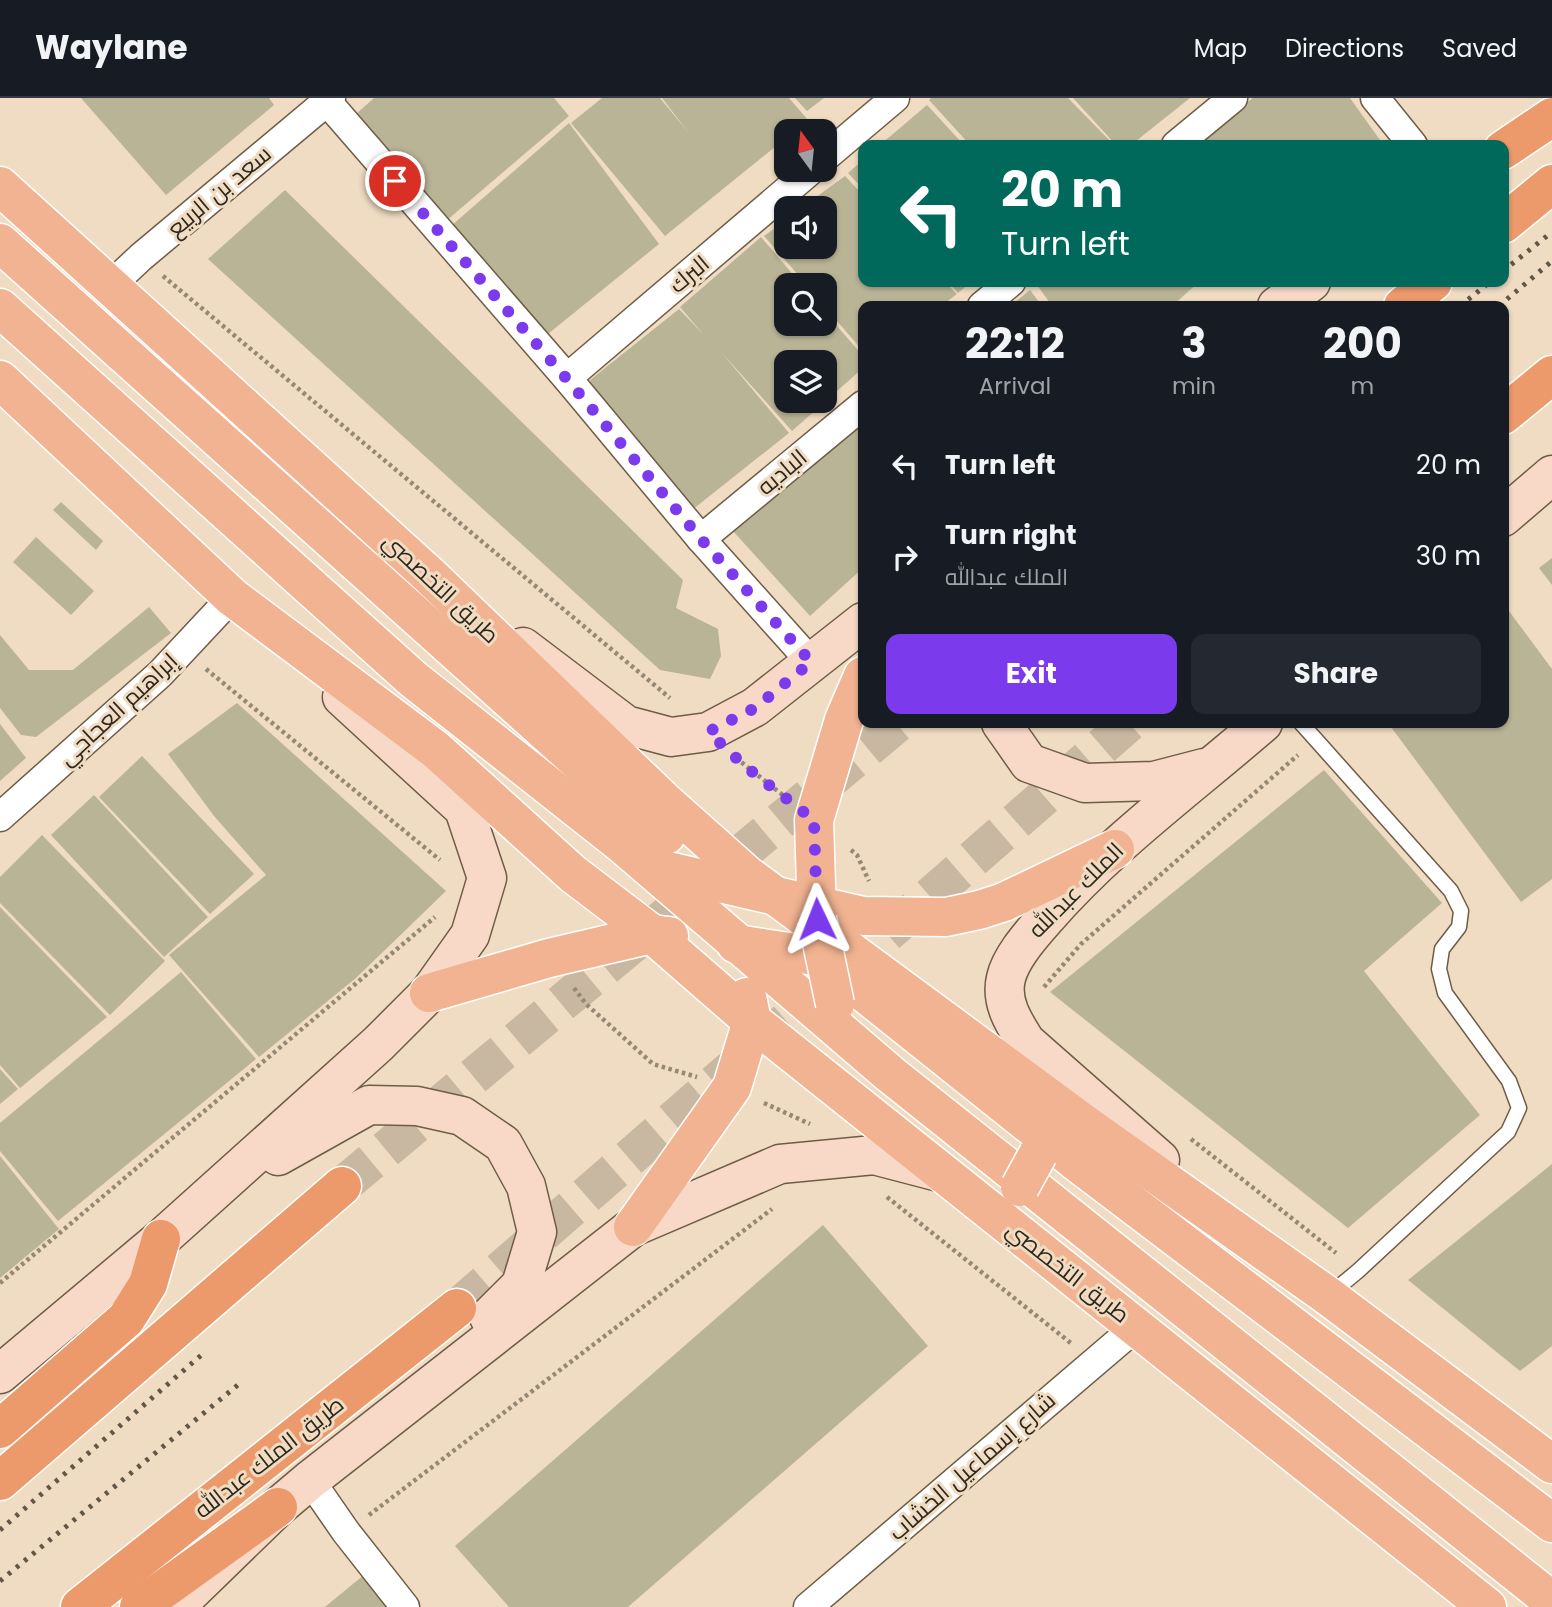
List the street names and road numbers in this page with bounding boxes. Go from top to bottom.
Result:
street label: سعد بن الربيع [160,138,278,244]
street label: البرك [662,248,716,300]
street label: الباديه [750,442,814,502]
street label: طريق التخصصي [375,526,506,651]
street label: إبراهيم العجاجي [51,645,186,774]
street label: الملك عبدالله [1021,835,1131,945]
street label: طريق التخصصي [999,1214,1136,1331]
street label: شارع إسماعيل الخشاب [882,1384,1062,1548]
street label: طريق الملك عبدالله [188,1388,350,1526]

